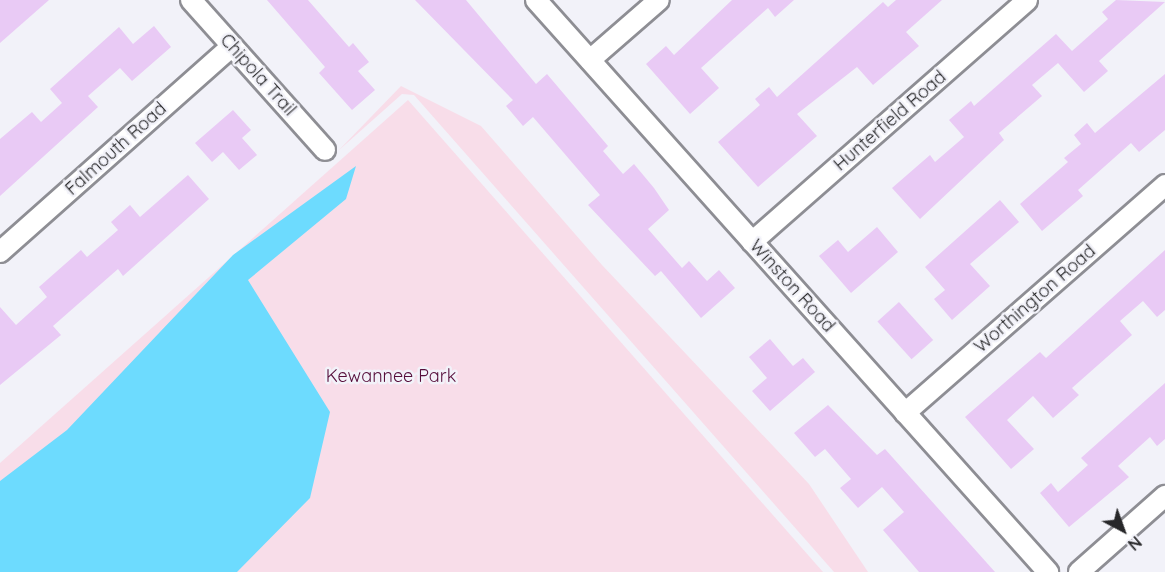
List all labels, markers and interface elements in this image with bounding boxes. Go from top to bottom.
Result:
street label: Chipola Trail [216,30,300,120]
street label: Hunterfield Road [829,66,951,176]
street label: Falmouth Road [61,98,171,200]
street label: Winston Road [745,235,839,337]
street label: Worthington Road [970,240,1100,358]
park label: Kewannee Park [326,365,456,387]
north arrow [1093,500,1153,560]
text: N [1124,532,1146,555]

